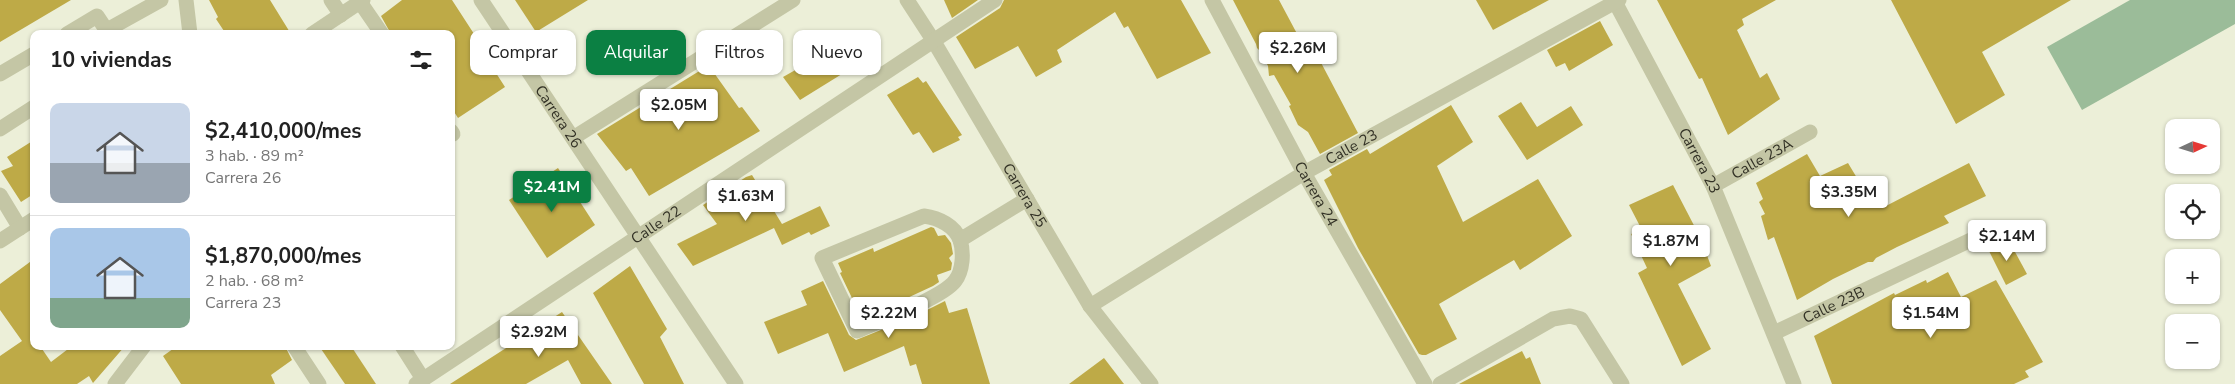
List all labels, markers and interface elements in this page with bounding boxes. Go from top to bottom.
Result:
chip: Comprar [470,30,576,75]
chip: Alquilar [586,30,686,75]
chip: Filtros [696,30,783,75]
chip: Nuevo [793,30,881,75]
pin: $2.26M [1257,32,1339,74]
text: $2.26M [1270,37,1326,59]
text: 10 viviendas [50,46,172,74]
icon: filters [407,46,435,74]
street label: Carrera 26 [530,81,587,152]
pin: $2.05M [638,88,720,131]
text: $2.05M [651,94,707,116]
text: $2,410,000/mes [205,117,362,145]
north arrow [2165,119,2220,174]
map controls [2165,119,2220,369]
icon: home [90,123,150,183]
street label: Carrera 23 [1674,124,1725,196]
street label: Calle 23 [1322,125,1381,169]
street label: Calle 23A [1728,134,1796,184]
text: 3 hab. · 89 m² [205,145,304,167]
street label: Carrera 24 [1290,158,1342,230]
street label: Carrera 25 [998,159,1051,231]
text: Carrera 26 [205,167,281,189]
pin: $2.41M [511,170,593,213]
text: $2.41M [524,176,580,198]
pin: $3.35M [1808,176,1890,218]
pin: $1.63M [705,180,787,222]
text: $3.35M [1821,181,1877,203]
button: locate [2165,184,2220,239]
text: $1.63M [718,185,774,207]
street label: Calle 22 [627,201,685,249]
pin: $2.14M [1966,220,2048,262]
pin: $1.87M [1630,224,1712,267]
text: $2.14M [1979,225,2035,247]
text: $1.87M [1643,230,1699,252]
text: $1,870,000/mes [205,242,362,270]
icon: home [90,248,150,308]
button: + [2165,249,2220,304]
text: 2 hab. · 68 m² [205,270,304,292]
street label: Calle 23B [1799,282,1868,328]
text: Carrera 23 [205,292,281,314]
pin: $2.22M [848,296,930,339]
pin: $1.54M [1890,296,1972,339]
text: $2.22M [861,302,917,324]
text: $1.54M [1903,302,1959,324]
button: − [2165,314,2220,369]
pin: $2.92M [498,316,580,358]
text: $2.92M [511,321,567,343]

